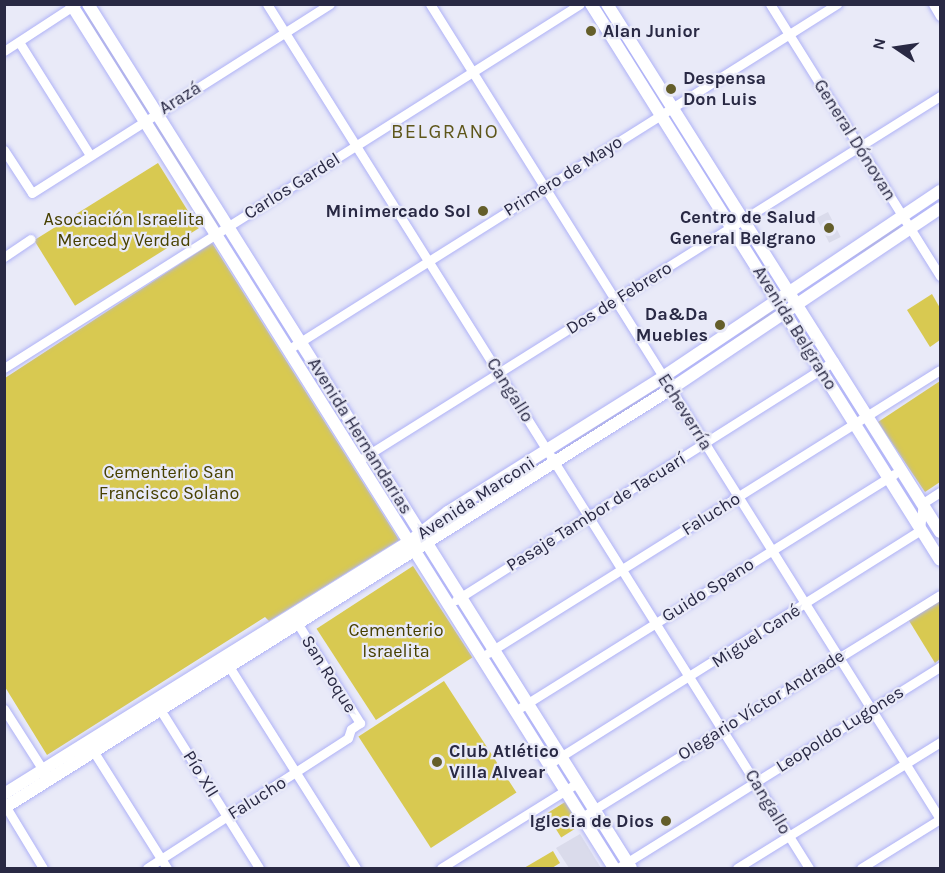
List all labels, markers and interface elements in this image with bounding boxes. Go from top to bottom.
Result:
north arrow [867,18,927,78]
place label: Alan Junior [603,20,700,42]
marker: Alan Junior [584,24,598,38]
text: N [868,36,890,52]
place label: Despensa Don Luis [683,68,766,110]
street label: General Dónovan [809,75,901,205]
street label: Arazá [155,77,205,119]
marker: Despensa Don Luis [664,82,678,96]
district label: BELGRANO [391,119,499,143]
street label: Primero de Mayo [500,131,626,221]
street label: Carlos Gardel [240,148,344,224]
place label: Minimercado Sol [326,200,471,222]
marker: Minimercado Sol [476,204,490,218]
place label: Centro de Salud General Belgrano [670,207,816,250]
park label: Asociación Israelita Merced y Verdad [43,209,205,252]
marker: Centro de Salud General Belgrano [820,219,838,237]
street label: Dos de Febrero [562,257,676,339]
street label: Avenida Belgrano [748,262,842,394]
place label: Da&Da Muebles [636,304,708,346]
marker: Da&Da Muebles [713,318,727,332]
street label: Avenida Hernandarias [303,354,417,518]
street label: Cangallo [482,354,538,426]
street label: Echeverría [653,370,717,454]
street label: Pasaje Tambor de Tacuarí [502,448,690,576]
street label: Avenida Marconi [413,452,539,544]
park label: Cementerio San Francisco Solano [99,462,239,504]
street label: Falucho [678,488,744,540]
street label: Guido Spano [658,553,758,627]
street label: Miguel Cané [708,599,804,673]
park label: Cementerio Israelita [349,620,443,662]
street label: San Roque [297,631,361,717]
street label: Olegario Víctor Andrade [674,645,848,765]
street label: Leopoldo Lugones [772,681,908,777]
place label: Club Atlético Villa Alvear [449,741,559,783]
street label: Pío XII [178,747,224,801]
marker: Club Atlético Villa Alvear [430,755,444,769]
street label: Cangallo [740,766,796,838]
street label: Falucho [224,772,290,824]
place label: Iglesia de Dios [529,810,654,832]
marker: Iglesia de Dios [659,814,673,828]

